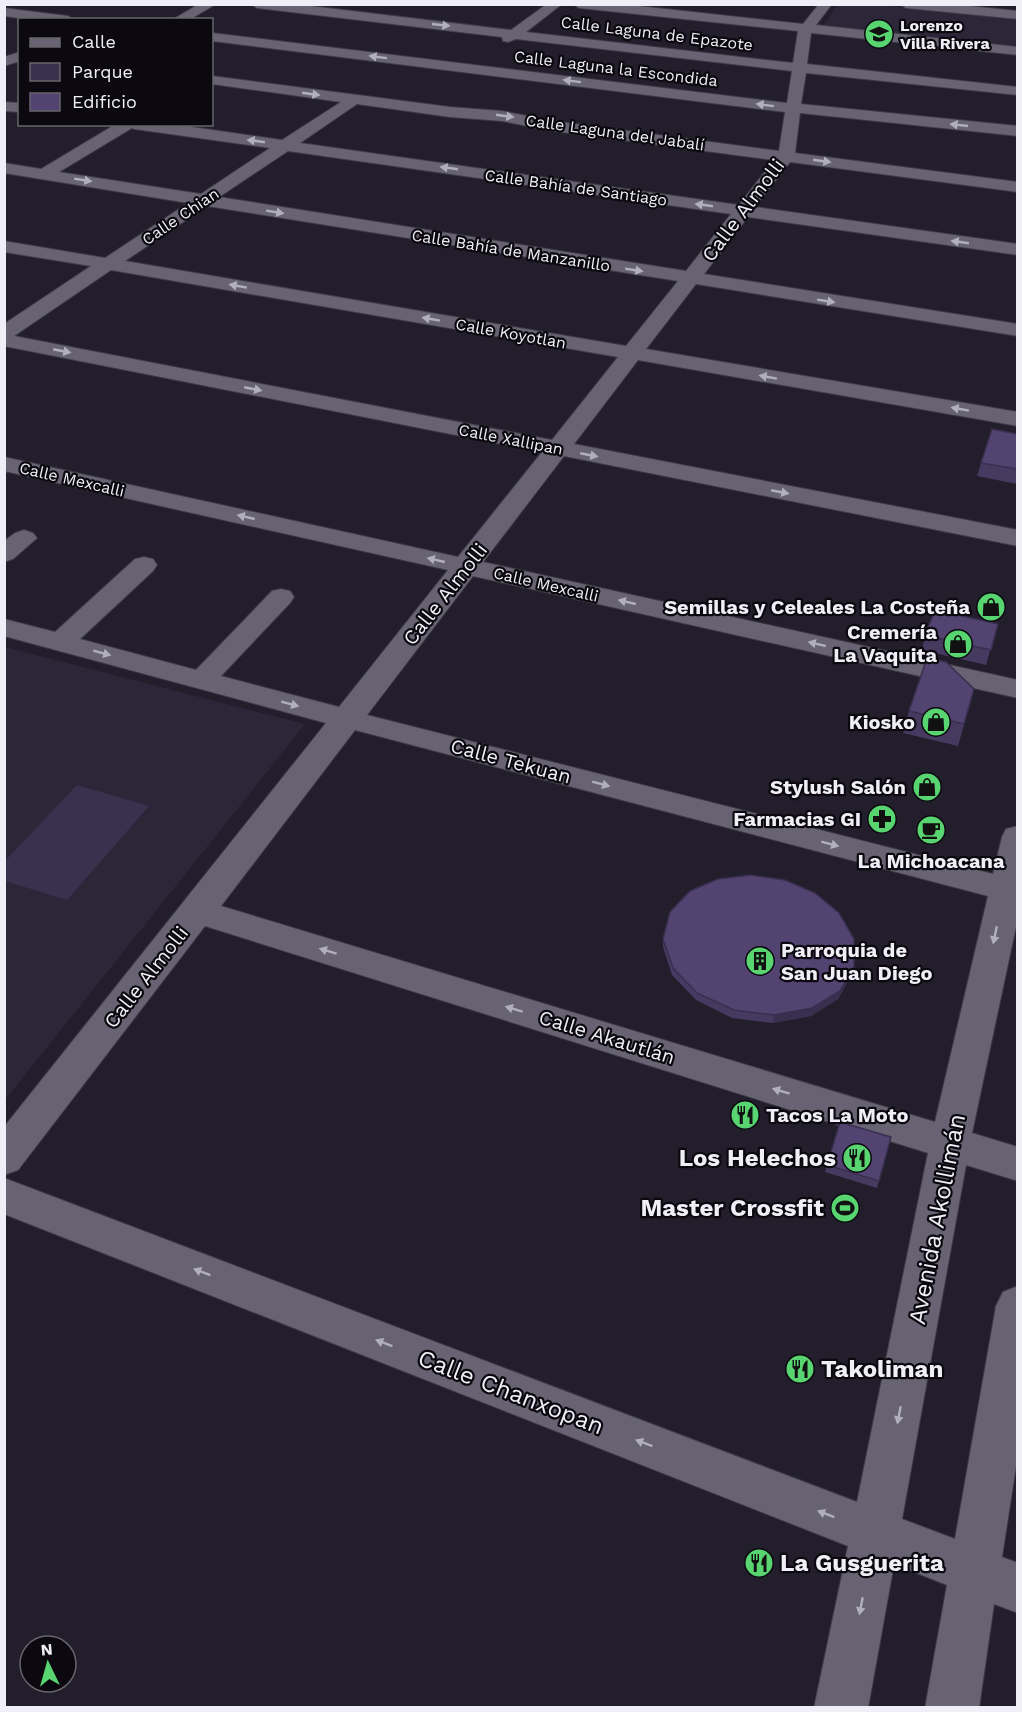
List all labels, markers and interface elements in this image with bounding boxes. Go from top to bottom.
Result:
street label: Calle Laguna de Epazote [560,12,754,55]
place label: Lorenzo Villa Rivera [900,16,990,53]
legend [18,18,213,126]
school or university icon: Lorenzo Villa Rivera [863,18,895,50]
one-way arrow [431,20,450,30]
text: Calle [72,31,116,52]
street label: Calle Laguna la Escondida [513,47,719,90]
one-way arrow [369,53,388,62]
text: Parque [72,61,133,82]
one-way arrow [562,76,581,86]
one-way arrow [302,89,321,98]
text: Edificio [72,91,137,112]
one-way arrow [756,100,775,109]
street label: Calle Laguna del Jabalí [524,111,706,154]
one-way arrow [495,112,514,121]
one-way arrow [950,120,969,130]
one-way arrow [246,136,265,145]
street label: Calle Almolli [696,154,790,266]
one-way arrow [813,156,832,166]
one-way arrow [439,164,458,173]
street label: Calle Bahía de Santiago [483,165,668,210]
one-way arrow [74,176,93,185]
street label: Calle Chian [138,184,222,249]
one-way arrow [695,201,714,210]
one-way arrow [266,207,285,216]
street label: Calle Bahía de Manzanillo [410,225,612,276]
one-way arrow [950,237,969,246]
one-way arrow [624,266,643,275]
one-way arrow [229,281,248,290]
one-way arrow [817,296,836,305]
one-way arrow [421,314,440,323]
street label: Calle Koyotlan [454,314,568,353]
one-way arrow [53,347,72,356]
one-way arrow [758,372,777,381]
one-way arrow [244,385,263,394]
one-way arrow [950,405,969,414]
street label: Calle Xallipan [457,420,565,459]
one-way arrow [580,451,599,460]
street label: Calle Mexcalli [17,458,126,501]
one-way arrow [771,488,790,497]
one-way arrow [237,512,255,522]
street label: Calle Almolli [398,538,492,650]
one-way arrow [427,554,445,564]
street label: Calle Mexcalli [491,563,600,606]
shop icon: Semillas y Celeales La Costeña [975,591,1007,623]
place label: Semillas y Celeales La Costeña [664,595,970,619]
one-way arrow [617,597,636,606]
place label: Cremería La Vaquita [833,620,937,667]
shop icon: Cremería La Vaquita [942,628,974,660]
one-way arrow [808,639,826,649]
one-way arrow [92,649,111,659]
one-way arrow [281,699,299,709]
shop icon: Kiosko [920,706,952,738]
place label: Kiosko [849,710,915,734]
street label: Calle Tekuan [448,733,574,789]
shop icon: Stylush Salón [911,771,943,803]
place label: Stylush Salón [770,775,906,799]
one-way arrow [591,780,610,790]
pharmacy icon: Farmacias GI [866,803,898,835]
place label: Farmacias GI [733,807,861,831]
cafe icon: La Michoacana [915,814,947,846]
one-way arrow [821,839,839,849]
place label: La Michoacana [857,849,1005,873]
street label: Calle Almolli [99,921,193,1033]
one-way arrow [990,926,999,945]
place label: Parroquia de San Juan Diego [781,938,932,985]
building icon: Parroquia de San Juan Diego [744,945,776,977]
one-way arrow [319,946,337,955]
one-way arrow [505,1004,523,1013]
street label: Calle Akautlán [536,1005,678,1069]
one-way arrow [772,1086,790,1095]
restaurant icon: Tacos La Moto [729,1099,761,1131]
place label: Tacos La Moto [766,1103,908,1127]
street label: Avenida Akollimán [903,1111,971,1327]
restaurant icon: Los Helechos [841,1142,873,1174]
place label: Los Helechos [679,1144,836,1172]
sports icon: Master Crossfit [829,1192,861,1224]
place label: Master Crossfit [640,1194,825,1222]
one-way arrow [193,1267,211,1276]
one-way arrow [375,1337,393,1347]
street label: Calle Chanxopan [414,1344,608,1440]
restaurant icon: Takoliman [784,1353,816,1385]
place label: Takoliman [821,1355,943,1383]
one-way arrow [894,1405,903,1424]
one-way arrow [635,1438,653,1448]
one-way arrow [817,1509,835,1518]
restaurant icon: La Gusguerita [743,1547,775,1579]
place label: La Gusguerita [780,1549,944,1577]
one-way arrow [856,1597,865,1616]
north arrow [18,1634,78,1694]
text: N [40,1640,53,1660]

